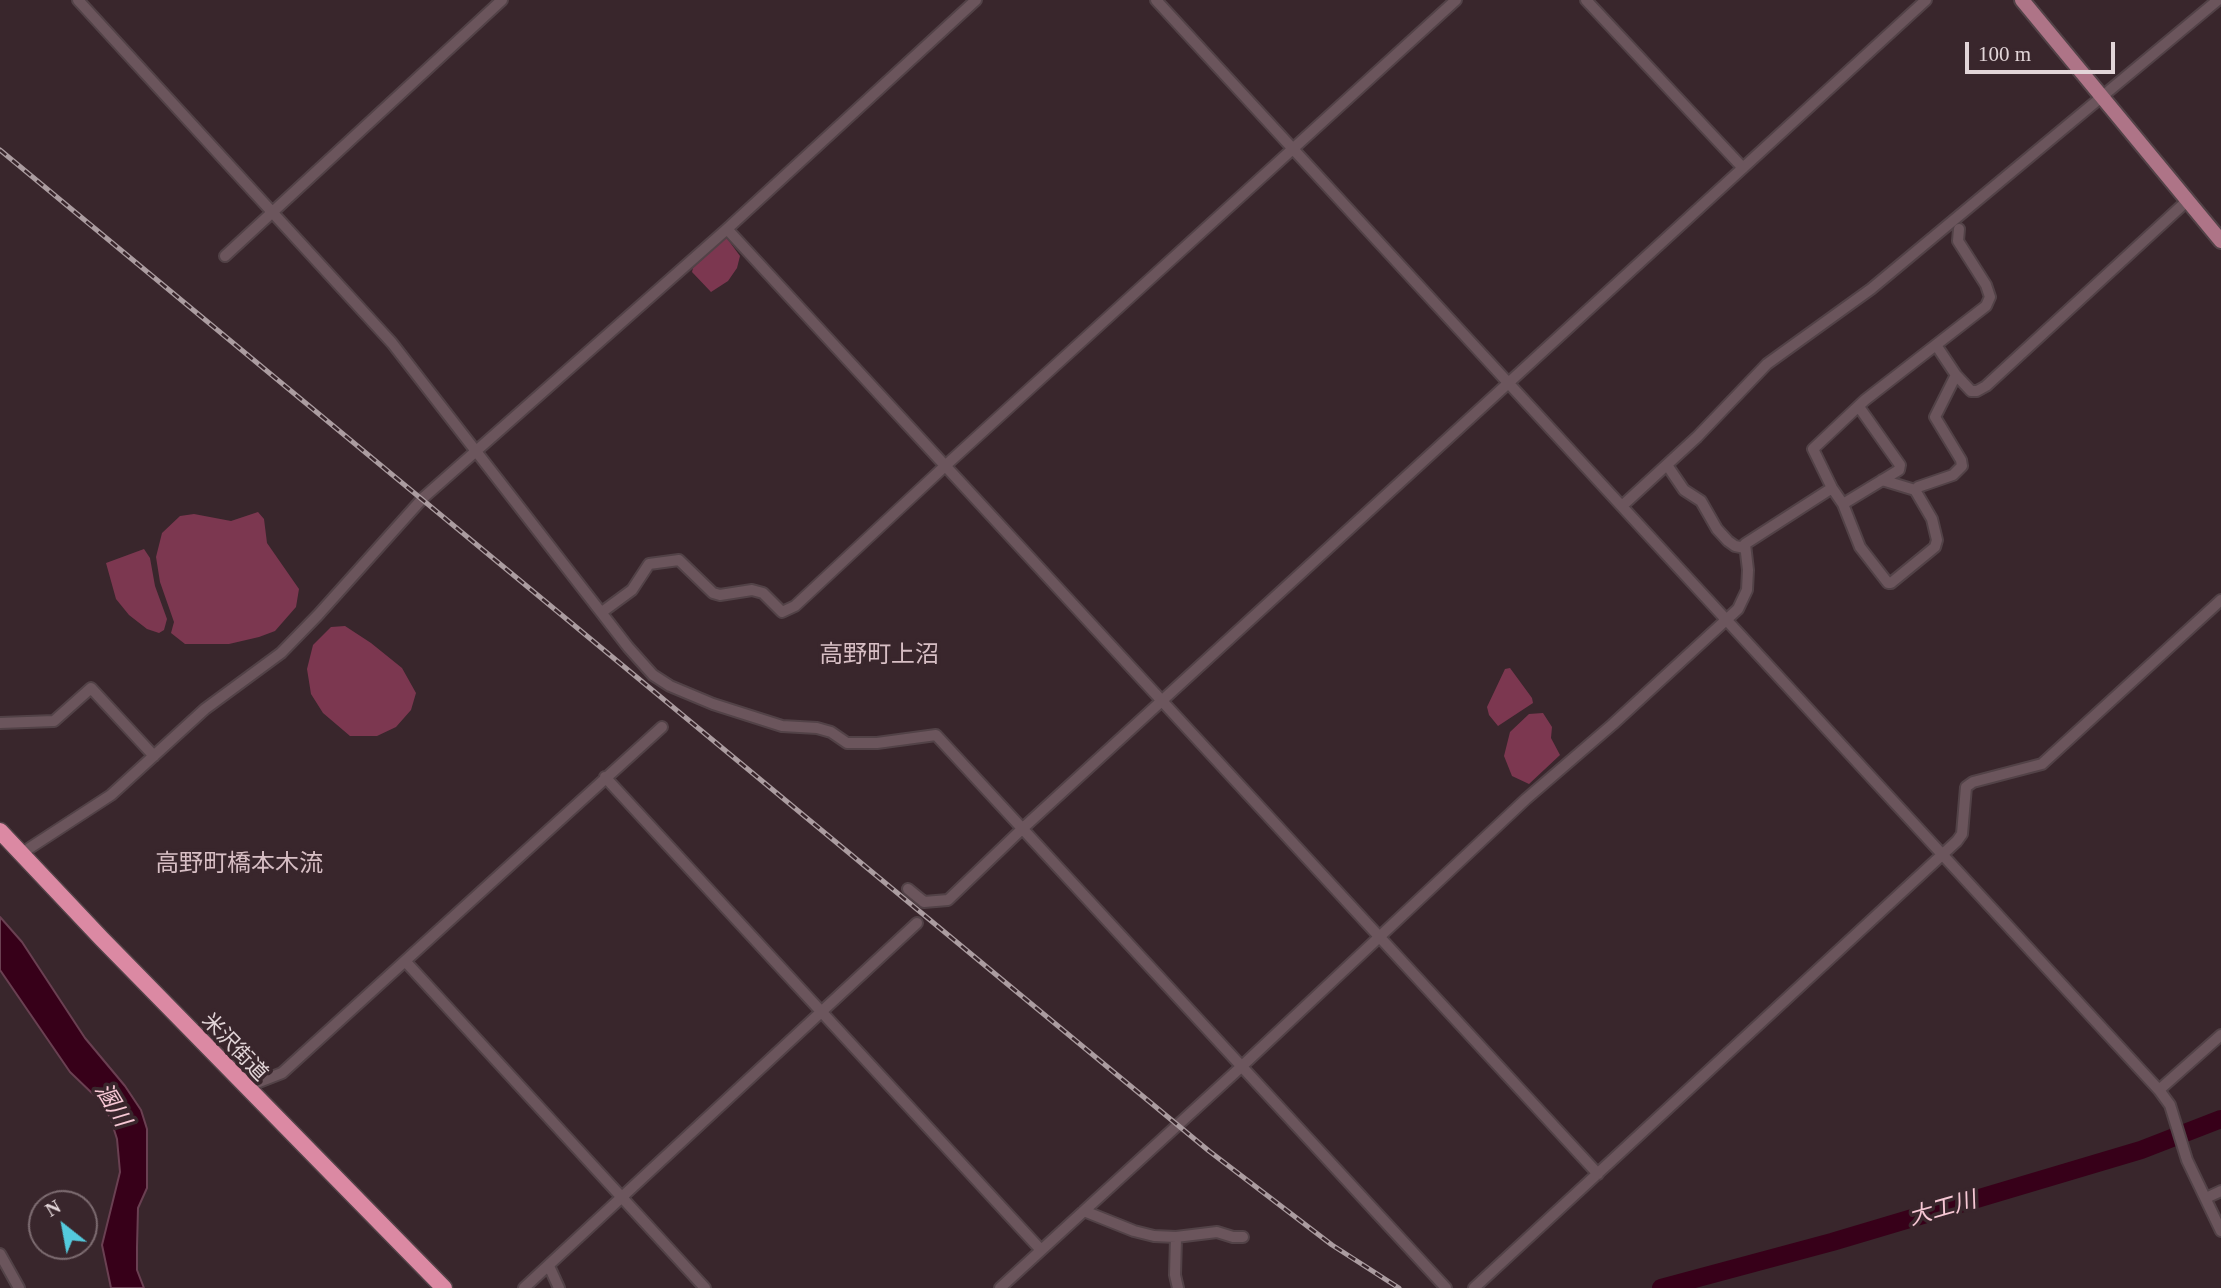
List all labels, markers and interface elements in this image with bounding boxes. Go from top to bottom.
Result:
scale bar [1969,28,2120,72]
text: 100 m [1978,42,2031,66]
district label: 高野町上沼 [819,639,939,667]
district label: 高野町橋本木流 [155,848,323,876]
street label: 米沢街道 [198,1007,274,1085]
water label: 溷川 [90,1077,138,1131]
water label: 大工川 [1905,1184,1979,1230]
north arrow [28,1190,98,1260]
text: N [42,1196,64,1221]

